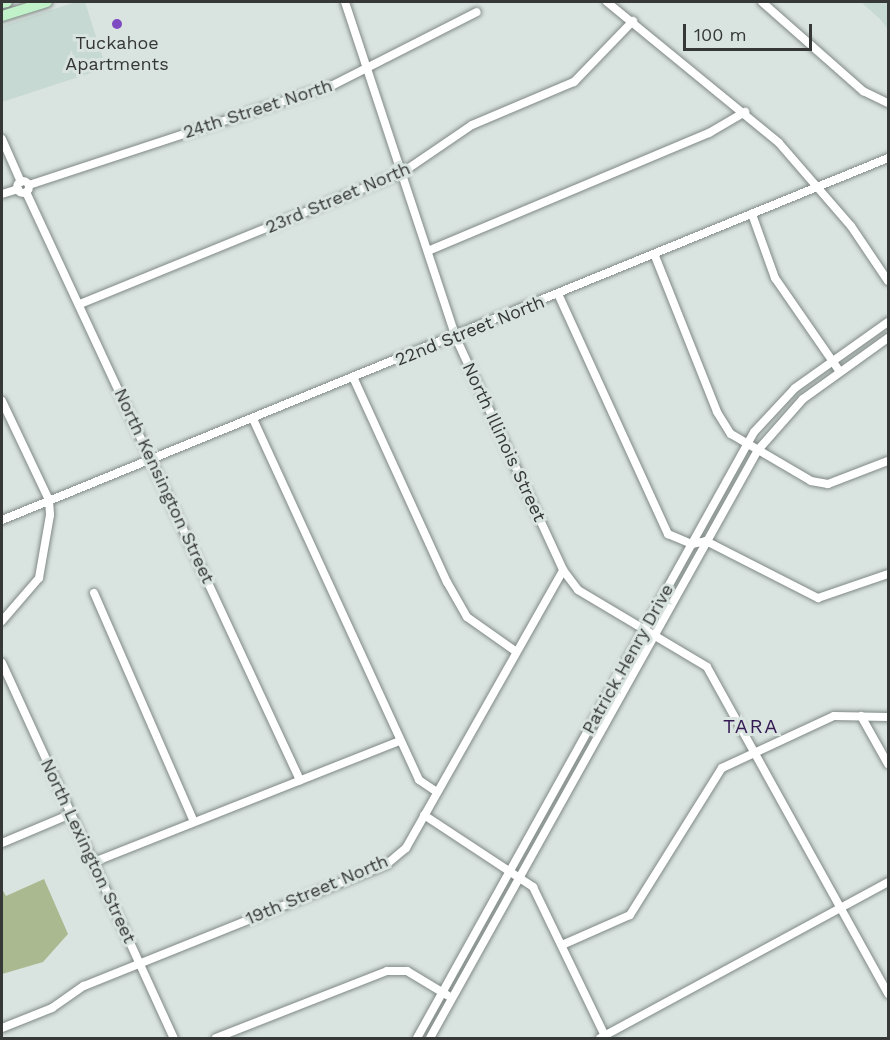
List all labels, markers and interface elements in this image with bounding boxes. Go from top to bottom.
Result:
scale bar [686,12,815,50]
marker: Tuckahoe Apartments [110,17,124,31]
text: 100 m [694,24,747,45]
place label: Tuckahoe Apartments [65,33,169,76]
street label: 24th Street North [181,75,335,143]
street label: 23rd Street North [262,158,414,238]
street label: 22nd Street North [392,291,548,371]
street label: North Illinois Street [458,359,550,525]
street label: North Kensington Street [109,385,219,587]
street label: Patrick Henry Drive [578,580,678,738]
district label: TARA [723,714,779,738]
street label: North Lexington Street [36,755,140,947]
street label: 19th Street North [243,850,391,930]

